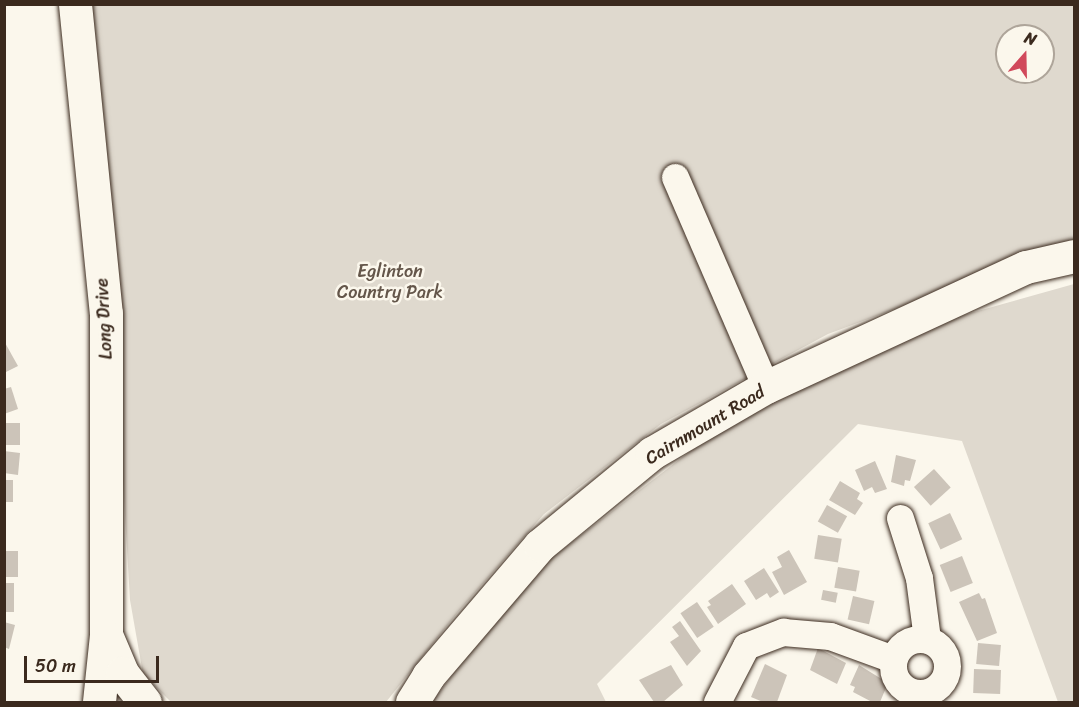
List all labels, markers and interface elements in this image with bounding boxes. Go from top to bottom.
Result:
text: N [1020,23,1041,54]
north arrow [995,24,1055,84]
park label: Eglinton Country Park [337,261,443,304]
street label: Long Drive [91,278,117,360]
street label: Cairnmount Road [641,381,769,469]
scale bar [27,644,162,682]
text: 50 m [35,650,76,682]

